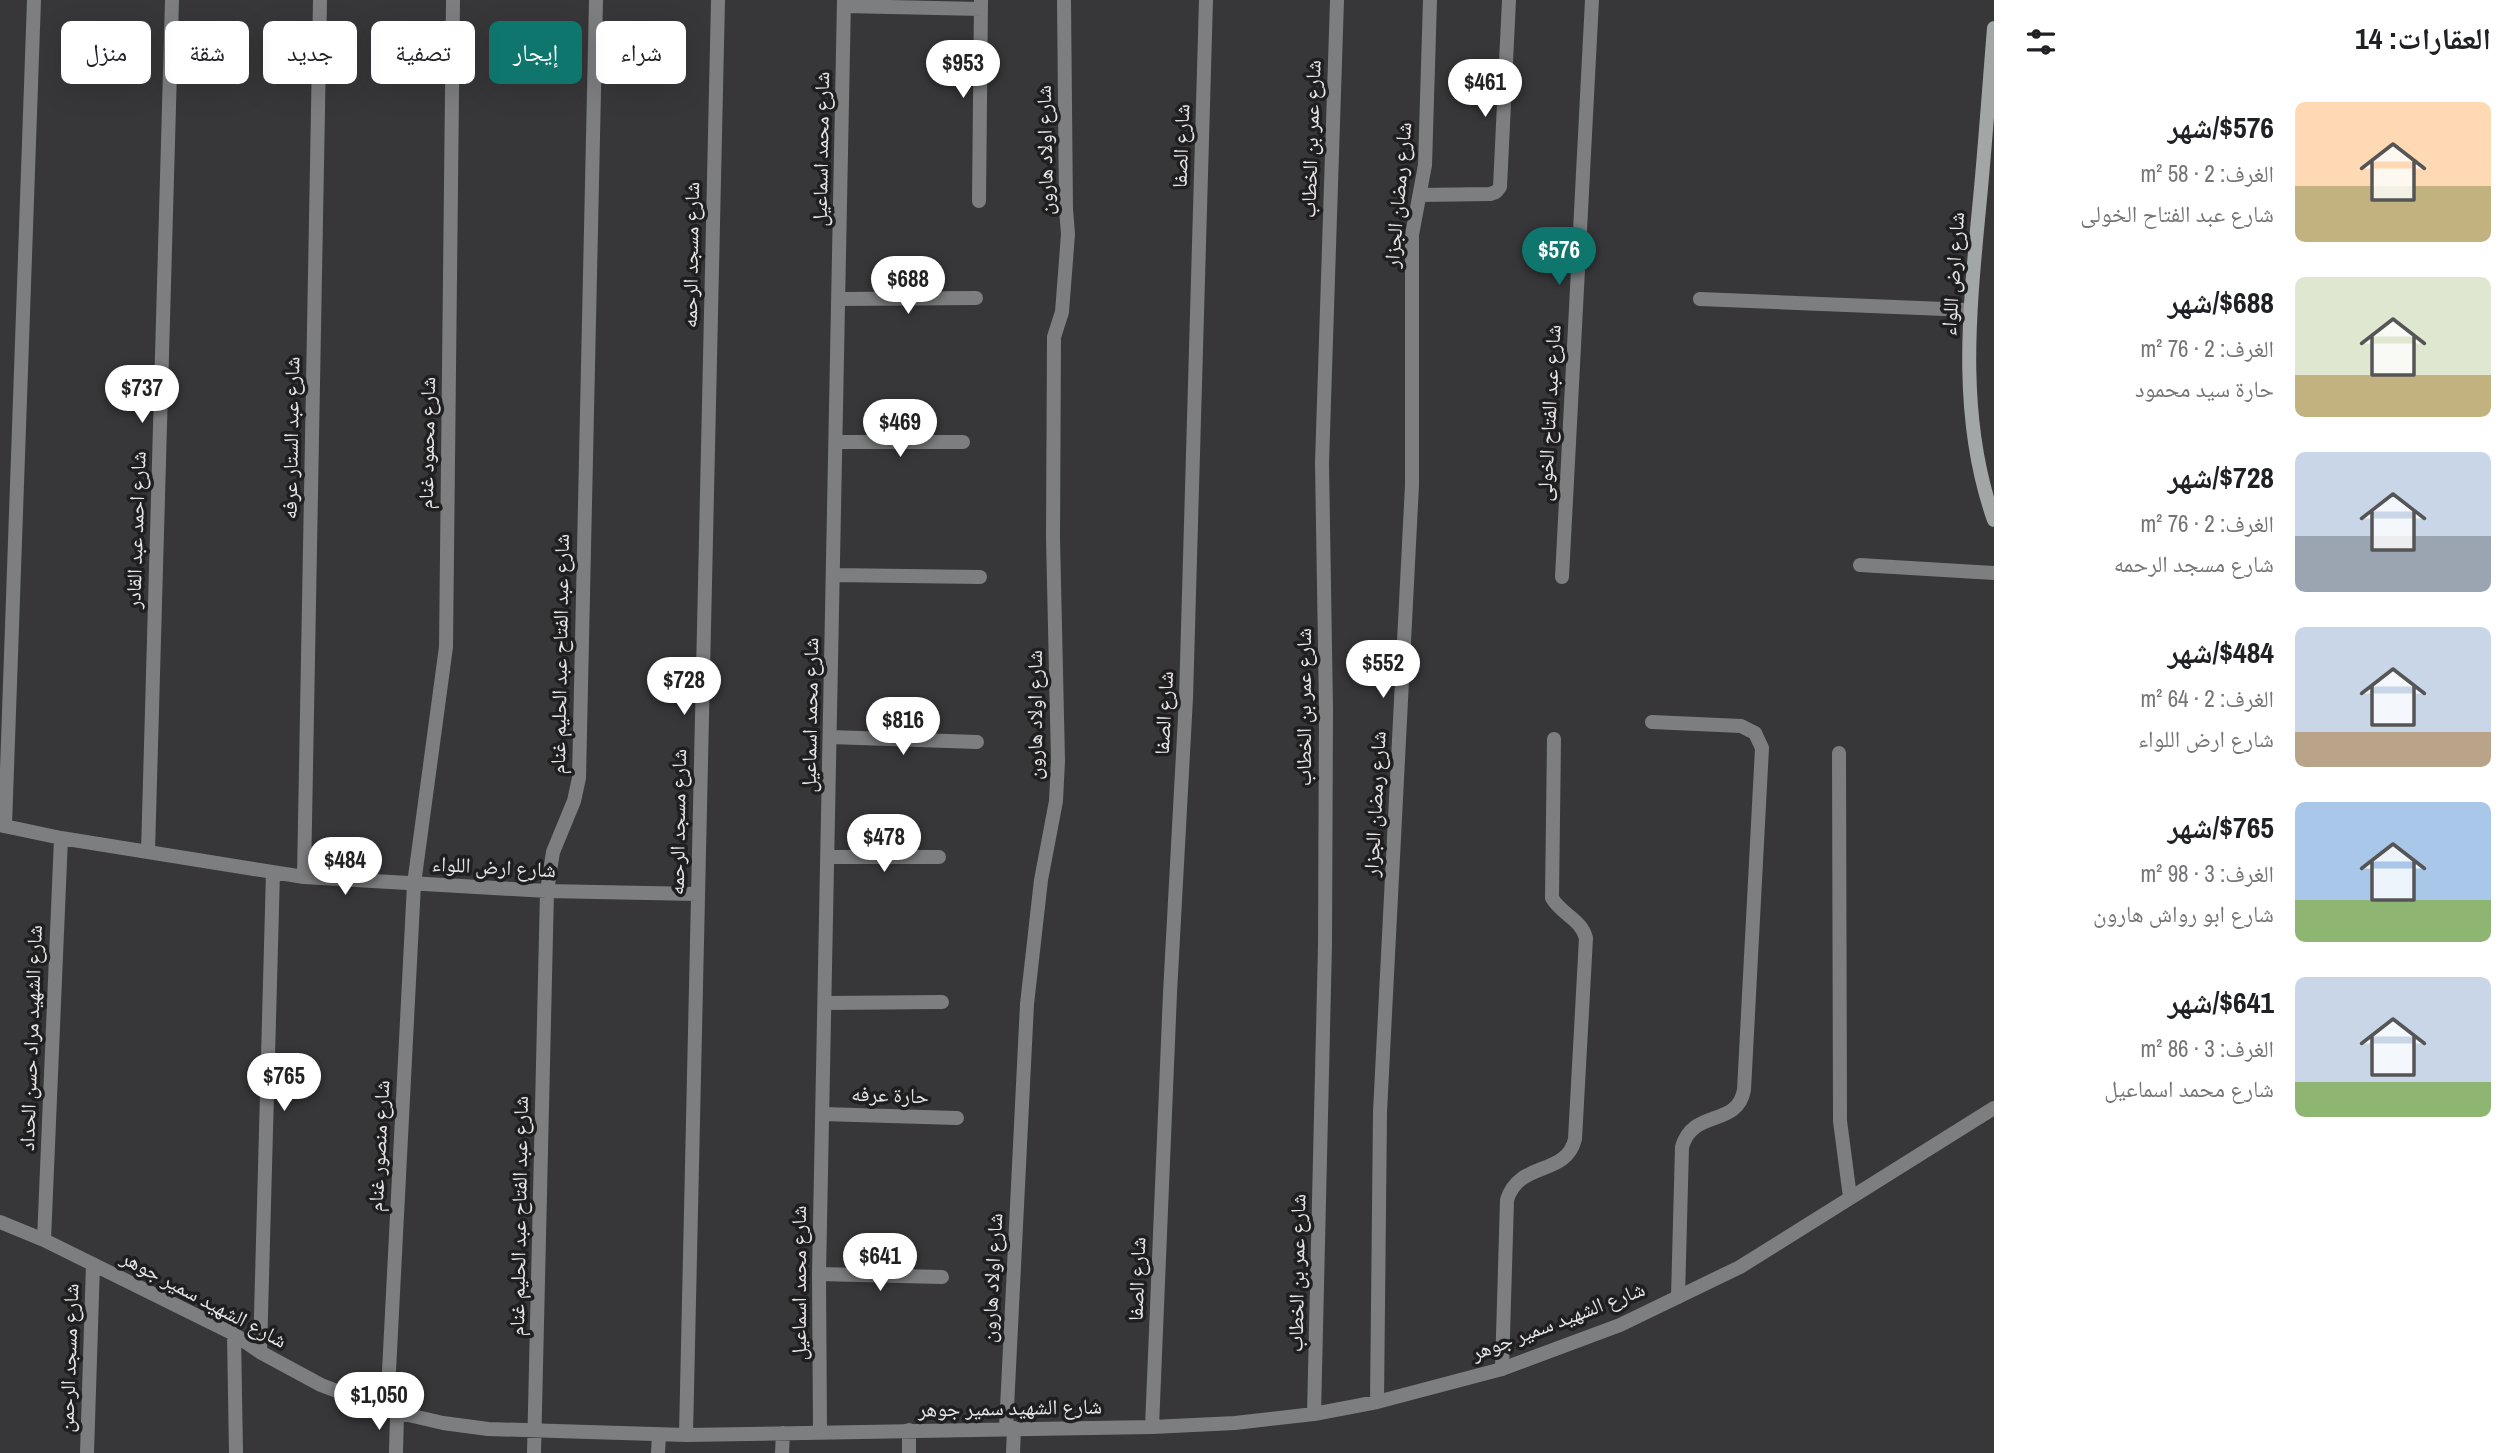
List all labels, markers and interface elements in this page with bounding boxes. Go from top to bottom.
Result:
text: العقارات: 14 [2355,18,2491,58]
chip: منزل [61,21,151,84]
chip: شقة [165,21,249,84]
chip: جديد [263,21,357,84]
chip: تصفية [371,21,475,84]
chip: إيجار [489,21,582,84]
chip: شراء [596,21,686,84]
icon: filters [2022,23,2060,61]
pin: $953 [922,41,1004,100]
text: $953 [942,47,984,78]
street label: شارع عمر بن الخطاب [1293,59,1328,219]
pin: $461 [1444,60,1526,119]
text: $461 [1464,66,1506,97]
street label: شارع محمد اسماعيل [805,71,836,227]
street label: شارع اولاد هارون [1029,85,1060,215]
street label: شارع الصفا [1165,104,1196,188]
text: $576/شهر [2168,107,2274,147]
street label: شارع رمضان الجزار [1377,121,1418,270]
icon: home [2351,130,2435,214]
text: الغرف: 2 · 58 m² [2140,158,2274,189]
street label: شارع مسجد الرحمه [675,182,706,328]
text: شارع عبد الفتاح الخولى [2080,198,2274,229]
street label: شارع ارض اللواء [1934,211,1971,337]
pin: $576 [1518,228,1600,287]
text: $576 [1538,234,1580,265]
pin: $688 [867,256,949,316]
text: $688 [887,263,929,294]
text: $688/شهر [2168,282,2274,322]
icon: home [2351,305,2435,389]
street label: شارع عبد الفتاح الخولى [1529,324,1568,502]
text: الغرف: 2 · 76 m² [2140,333,2274,364]
street label: شارع عبد الستار عرفه [275,356,306,520]
pin: $737 [101,366,183,425]
text: $737 [121,372,163,403]
text: حارة سيد محمود [2135,373,2274,404]
street label: شارع محمود غنام [411,376,442,510]
pin: $469 [859,400,941,459]
text: $469 [879,406,921,437]
street label: شارع احمد عبد القادر [118,451,153,610]
text: $728/شهر [2168,457,2274,497]
icon: home [2351,480,2435,564]
text: الغرف: 2 · 76 m² [2140,508,2274,539]
street label: شارع عبد الفتاح عبد الحليم غنام [543,533,576,775]
text: شارع مسجد الرحمه [2114,548,2274,579]
street label: شارع عمر بن الخطاب [1289,628,1318,786]
text: $484/شهر [2168,632,2274,672]
street label: شارع محمد اسماعيل [794,637,825,793]
pin: $552 [1342,640,1424,700]
text: $552 [1362,647,1404,678]
street label: شارع اولاد هارون [1020,650,1049,780]
icon: home [2351,655,2435,739]
pin: $728 [643,658,725,717]
text: $728 [663,664,705,695]
street label: شارع الصفا [1147,670,1180,756]
text: الغرف: 2 · 64 m² [2140,683,2274,714]
pin: $816 [862,698,944,757]
text: $816 [882,704,924,735]
text: شارع ارض اللواء [2138,723,2274,754]
street label: شارع رمضان الجزار [1356,730,1393,879]
street label: شارع مسجد الرحمه [662,749,693,895]
text: $765/شهر [2168,807,2274,847]
pin: $478 [843,814,925,874]
text: $478 [863,821,905,852]
icon: home [2351,830,2435,914]
pin: $484 [304,838,386,897]
text: $484 [324,844,366,875]
street label: شارع ارض اللواء [431,849,557,884]
text: الغرف: 3 · 98 m² [2140,858,2274,889]
text: شارع ابو رواش هارون [2093,898,2274,929]
street label: شارع الشهيد مراد حسن الحداد [12,924,49,1152]
text: $641/شهر [2168,982,2274,1022]
icon: home [2351,1005,2435,1089]
text: الغرف: 3 · 86 m² [2140,1033,2274,1064]
pin: $765 [243,1054,325,1113]
text: $765 [263,1060,305,1091]
text: شارع محمد اسماعيل [2104,1073,2274,1104]
street label: شارع منصور غنام [361,1079,396,1213]
street label: حارة عرفه [851,1079,929,1110]
street label: شارع عبد الفتاح عبد الحليم غنام [502,1095,535,1337]
street label: شارع عمر بن الخطاب [1281,1194,1312,1352]
street label: شارع محمد اسماعيل [784,1205,813,1361]
street label: شارع اولاد هارون [974,1212,1009,1344]
pin: $641 [839,1234,921,1293]
street label: شارع الصفا [1121,1237,1152,1321]
text: $641 [859,1240,901,1271]
street label: شارع الشهيد سمير جوهر [115,1242,292,1355]
street label: شارع الشهيد سمير جوهر [1466,1274,1649,1367]
street label: شارع مسجد الرحمن [51,1283,86,1433]
pin: $1,050 [322,1372,436,1432]
text: $1,050 [350,1379,408,1410]
street label: شارع الشهيد سمير جوهر [917,1391,1102,1424]

